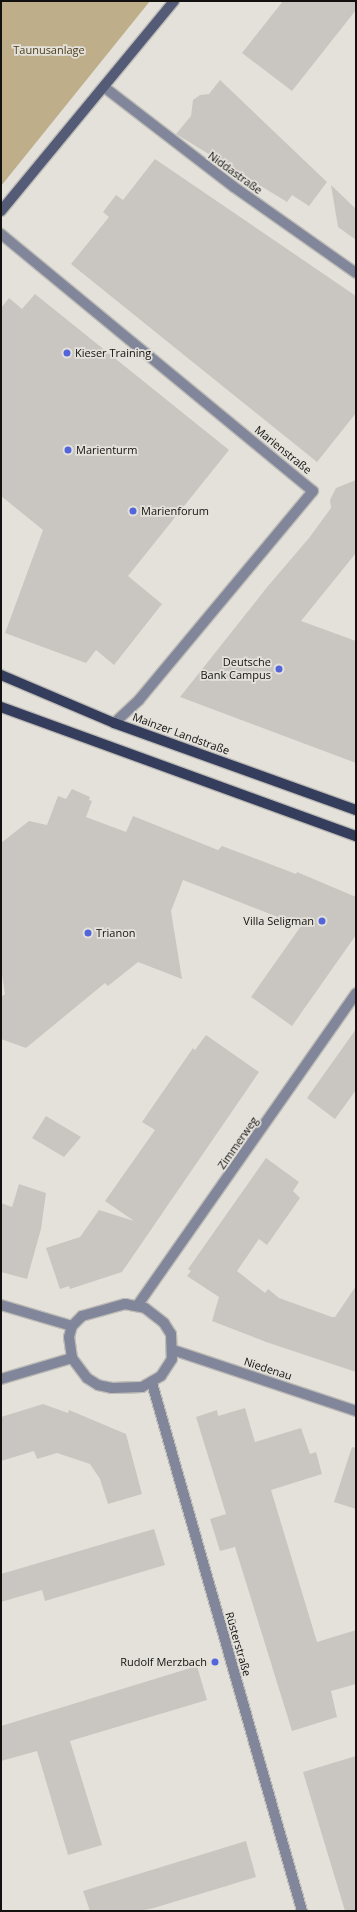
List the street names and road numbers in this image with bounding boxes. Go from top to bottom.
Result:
street label: Niddastraße [205,149,265,197]
street label: Marienstraße [252,423,314,477]
street label: Mainzer Landstraße [131,710,231,758]
street label: Zimmerweg [215,1114,261,1172]
street label: Niedenau [242,1355,294,1383]
street label: Rüsterstraße [223,1610,253,1678]

